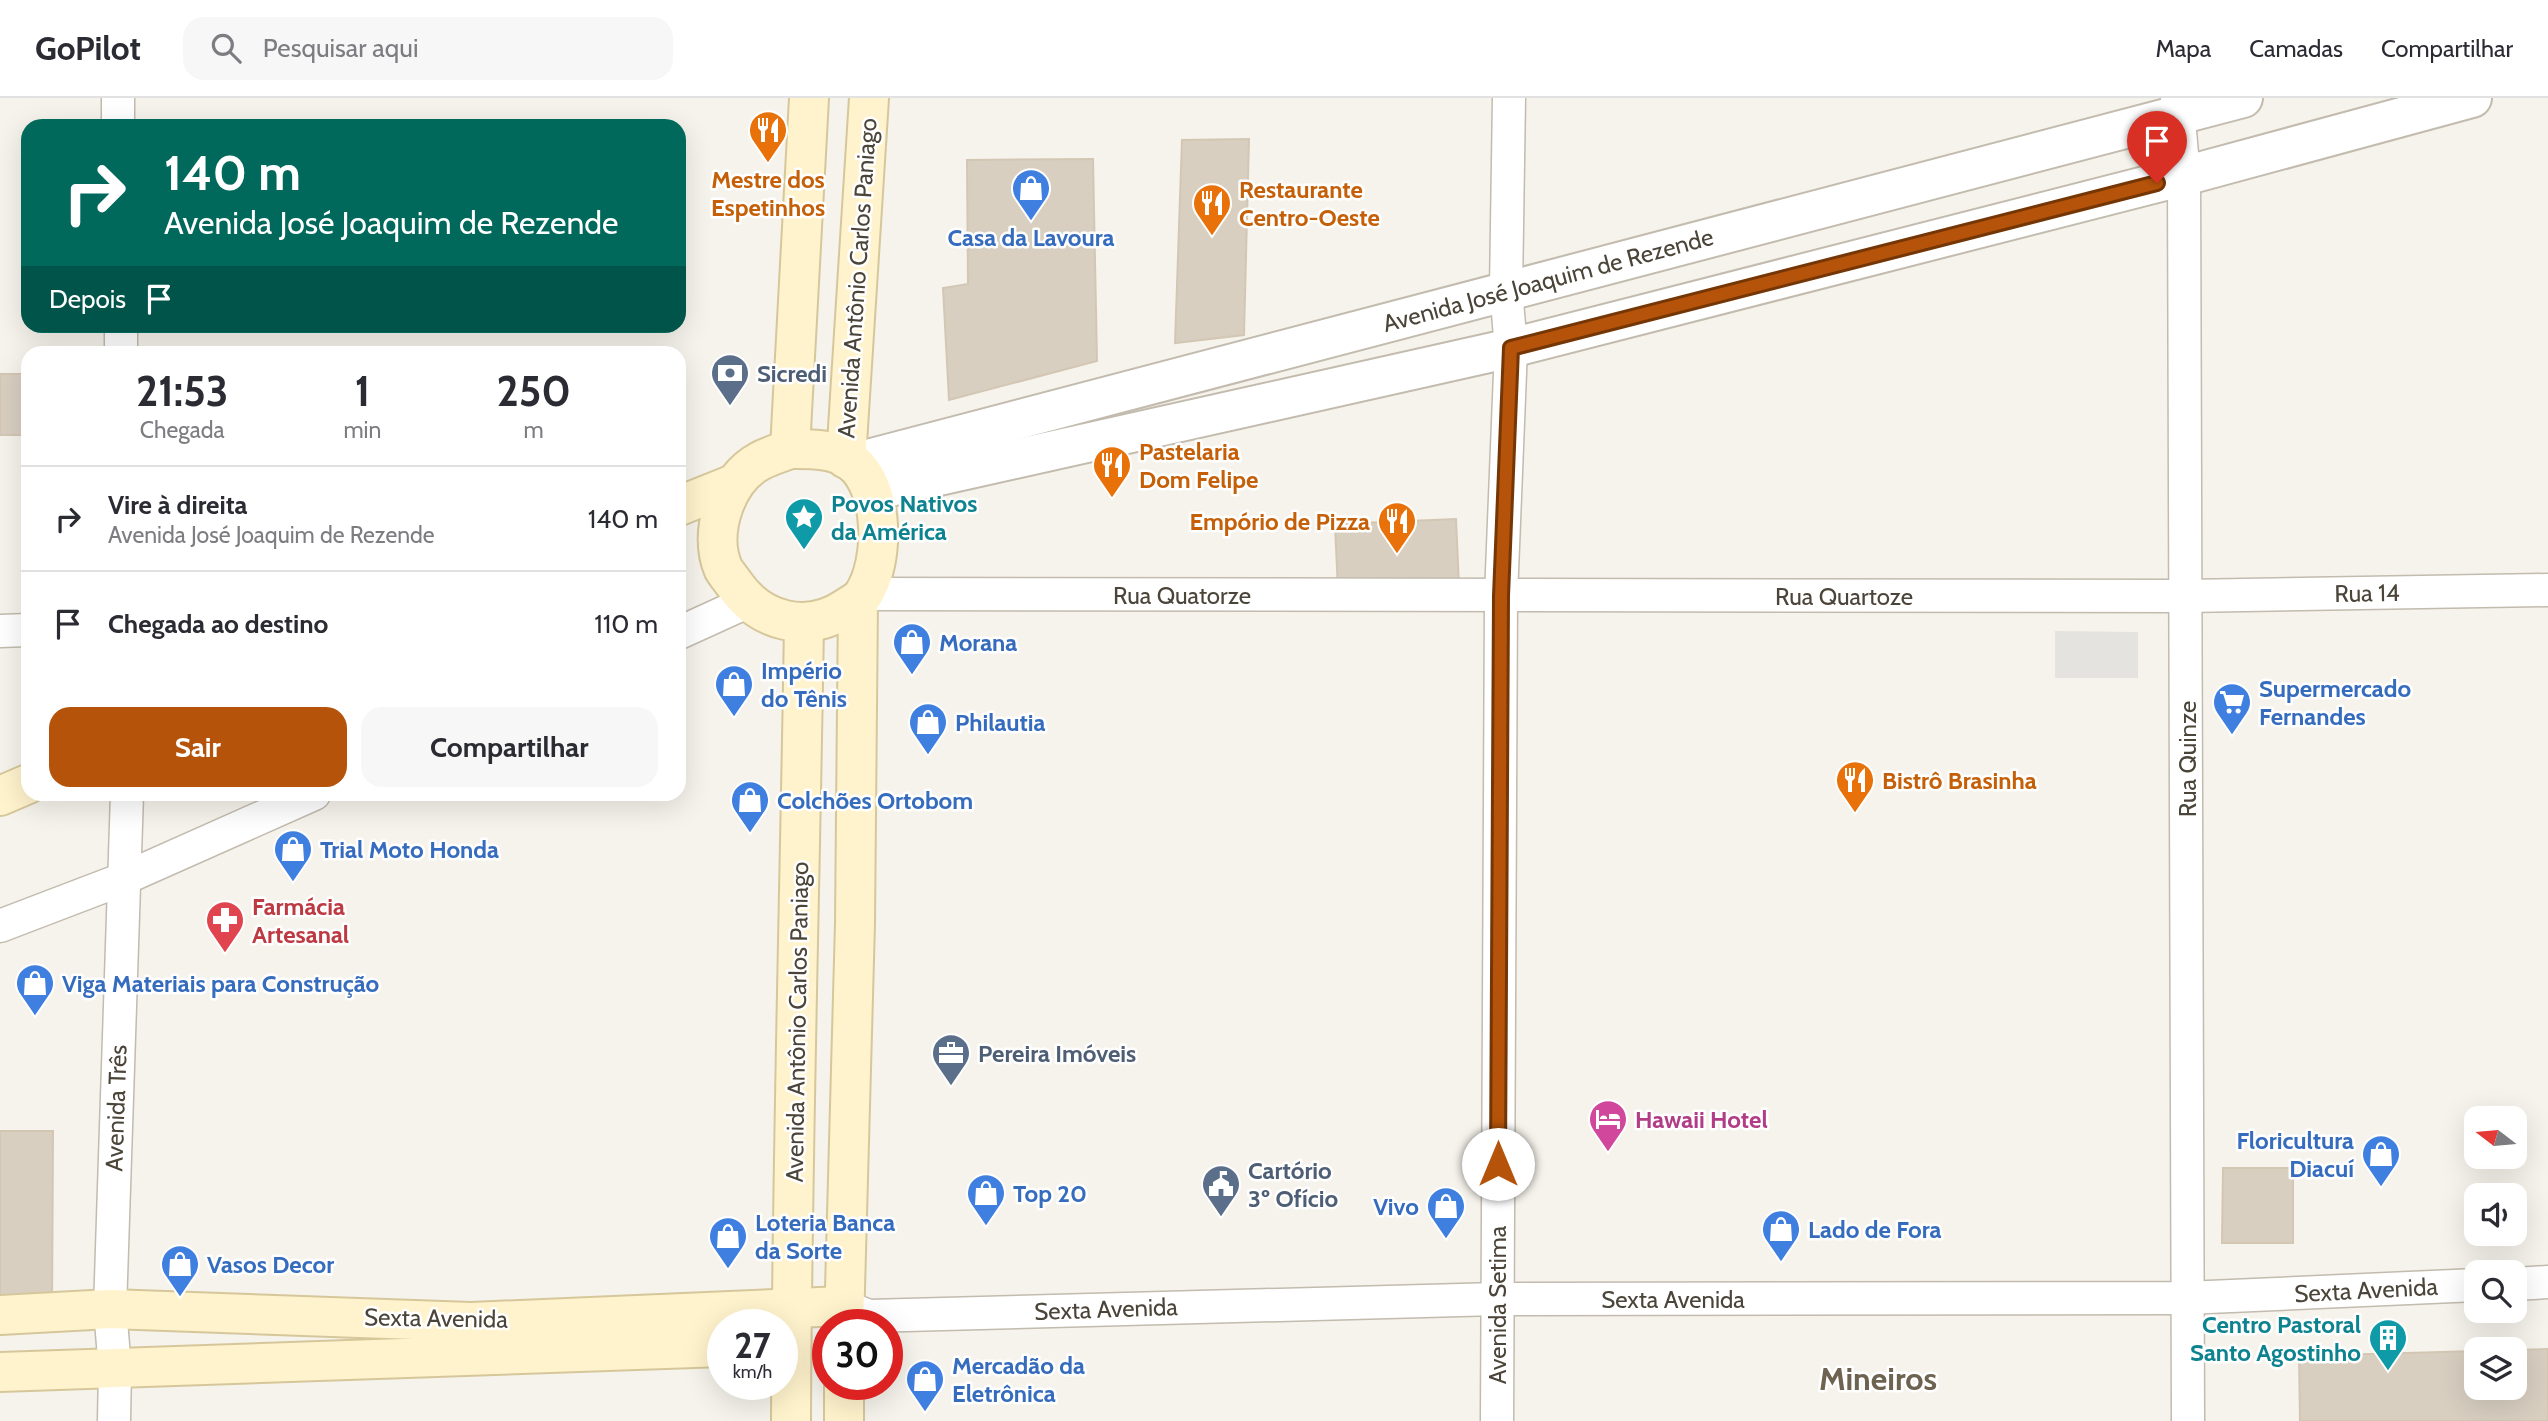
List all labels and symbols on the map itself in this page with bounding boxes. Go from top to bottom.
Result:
restaurant icon: Mestre dos Espetinhos [747,109,789,164]
pin [2127,111,2187,183]
street label: Avenida Antônio Carlos Paniago [831,117,883,439]
place label: Mestre dos Espetinhos [711,165,825,222]
shop icon: Casa da Lavoura [1010,167,1052,222]
place label: Restaurante Centro-Oeste [1239,175,1380,232]
restaurant icon: Restaurante Centro-Oeste [1191,182,1233,237]
street label: Avenida José Joaquim de Rezende [1380,222,1716,338]
place label: Casa da Lavoura [948,223,1115,252]
bank icon: Sicredi [709,352,751,407]
place label: Sicredi [757,359,827,388]
place label: Pastelaria Dom Felipe [1139,437,1258,494]
restaurant icon: Pastelaria Dom Felipe [1091,444,1133,499]
place label: Povos Nativos da América [831,489,977,546]
place icon: Povos Nativos da América [783,496,825,551]
restaurant icon: Empório de Pizza [1376,500,1418,555]
place label: Empório de Pizza [1189,507,1370,536]
street label: Rua 14 [2334,578,2400,608]
street label: Rua Quatorze [1113,581,1251,610]
street label: Rua Quartoze [1775,582,1913,611]
shop icon: Morana [891,621,933,676]
place label: Morana [939,628,1017,657]
place label: Império do Tênis [761,656,847,713]
shop icon: Império do Tênis [713,663,755,718]
place label: Supermercado Fernandes [2259,674,2412,731]
supermarket icon: Supermercado Fernandes [2211,681,2253,736]
shop icon: Philautia [907,701,949,756]
street label: Rua Quinze [2173,701,2202,817]
place label: Philautia [955,708,1046,737]
restaurant icon: Bistrô Brasinha [1834,759,1876,814]
place label: Bistrô Brasinha [1882,766,2037,795]
shop icon: Colchões Ortobom [729,779,771,834]
place label: Colchões Ortobom [777,786,973,815]
shop icon: Trial Moto Honda [272,828,314,883]
place label: Trial Moto Honda [320,835,499,864]
street label: Avenida Antônio Carlos Paniago [780,861,814,1183]
place label: Farmácia Artesanal [252,892,349,949]
pharmacy icon: Farmácia Artesanal [204,899,246,954]
shop icon: Viga Materiais para Construção [14,962,56,1017]
place label: Viga Materiais para Construção [62,969,380,998]
office icon: Pereira Imóveis [930,1032,972,1087]
place label: Pereira Imóveis [978,1039,1136,1068]
street label: Avenida Três [99,1044,133,1172]
hotel icon: Hawaii Hotel [1587,1098,1629,1153]
place label: Hawaii Hotel [1635,1105,1768,1134]
north arrow [2464,1106,2527,1169]
place label: Floricultura Diacuí [2236,1126,2354,1183]
position arrow [1461,1127,1535,1201]
shop icon: Floricultura Diacuí [2360,1133,2402,1188]
place label: Cartório 3º Ofício [1248,1156,1338,1213]
public building icon: Cartório 3º Ofício [1200,1163,1242,1218]
shop icon: Top 20 [965,1172,1007,1227]
place label: Top 20 [1013,1179,1087,1208]
shop icon: Vivo [1425,1185,1467,1240]
place label: Vivo [1373,1192,1419,1221]
place label: Loteria Banca da Sorte [755,1208,895,1265]
shop icon: Lado de Fora [1760,1208,1802,1263]
shop icon: Loteria Banca da Sorte [707,1215,749,1270]
place label: Lado de Fora [1808,1215,1941,1244]
street label: Avenida Setima [1483,1225,1512,1384]
shop icon: Vasos Decor [159,1243,201,1298]
place label: Vasos Decor [207,1250,334,1279]
street label: Sexta Avenida [2293,1272,2439,1308]
street label: Sexta Avenida [1601,1285,1745,1314]
street label: Sexta Avenida [1034,1292,1179,1326]
street label: Sexta Avenida [364,1302,509,1334]
speed limit sign: 30 [812,1309,903,1400]
place label: Centro Pastoral Santo Agostinho [2190,1310,2361,1367]
building icon: Centro Pastoral Santo Agostinho [2367,1317,2409,1372]
place label: Mercadão da Eletrônica [952,1351,1085,1408]
shop icon: Mercadão da Eletrônica [904,1358,946,1413]
district label: Mineiros [1819,1359,1937,1398]

